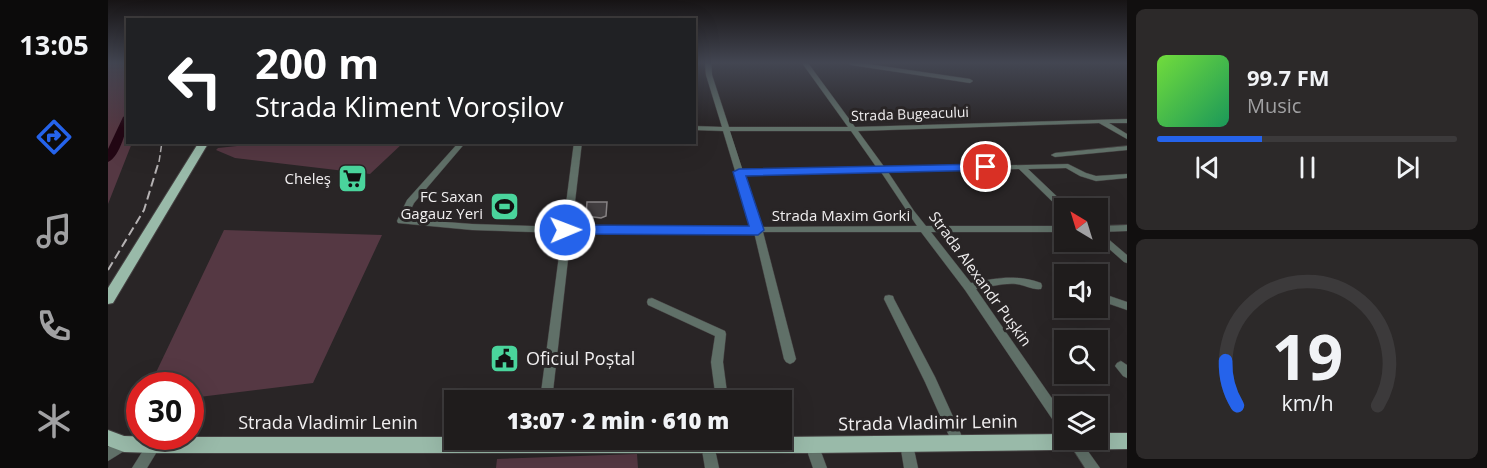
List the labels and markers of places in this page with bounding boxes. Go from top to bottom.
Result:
pin [960,141,1011,192]
supermarket icon: Cheleş [336,163,368,195]
place label: Cheleş [285,168,331,188]
place label: FC Saxan Gagauz Yeri [400,186,483,223]
sports icon: FC Saxan Gagauz Yeri [488,190,520,222]
public building icon: Oficiul Poștal [489,343,521,375]
place label: Oficiul Poștal [526,346,635,370]

